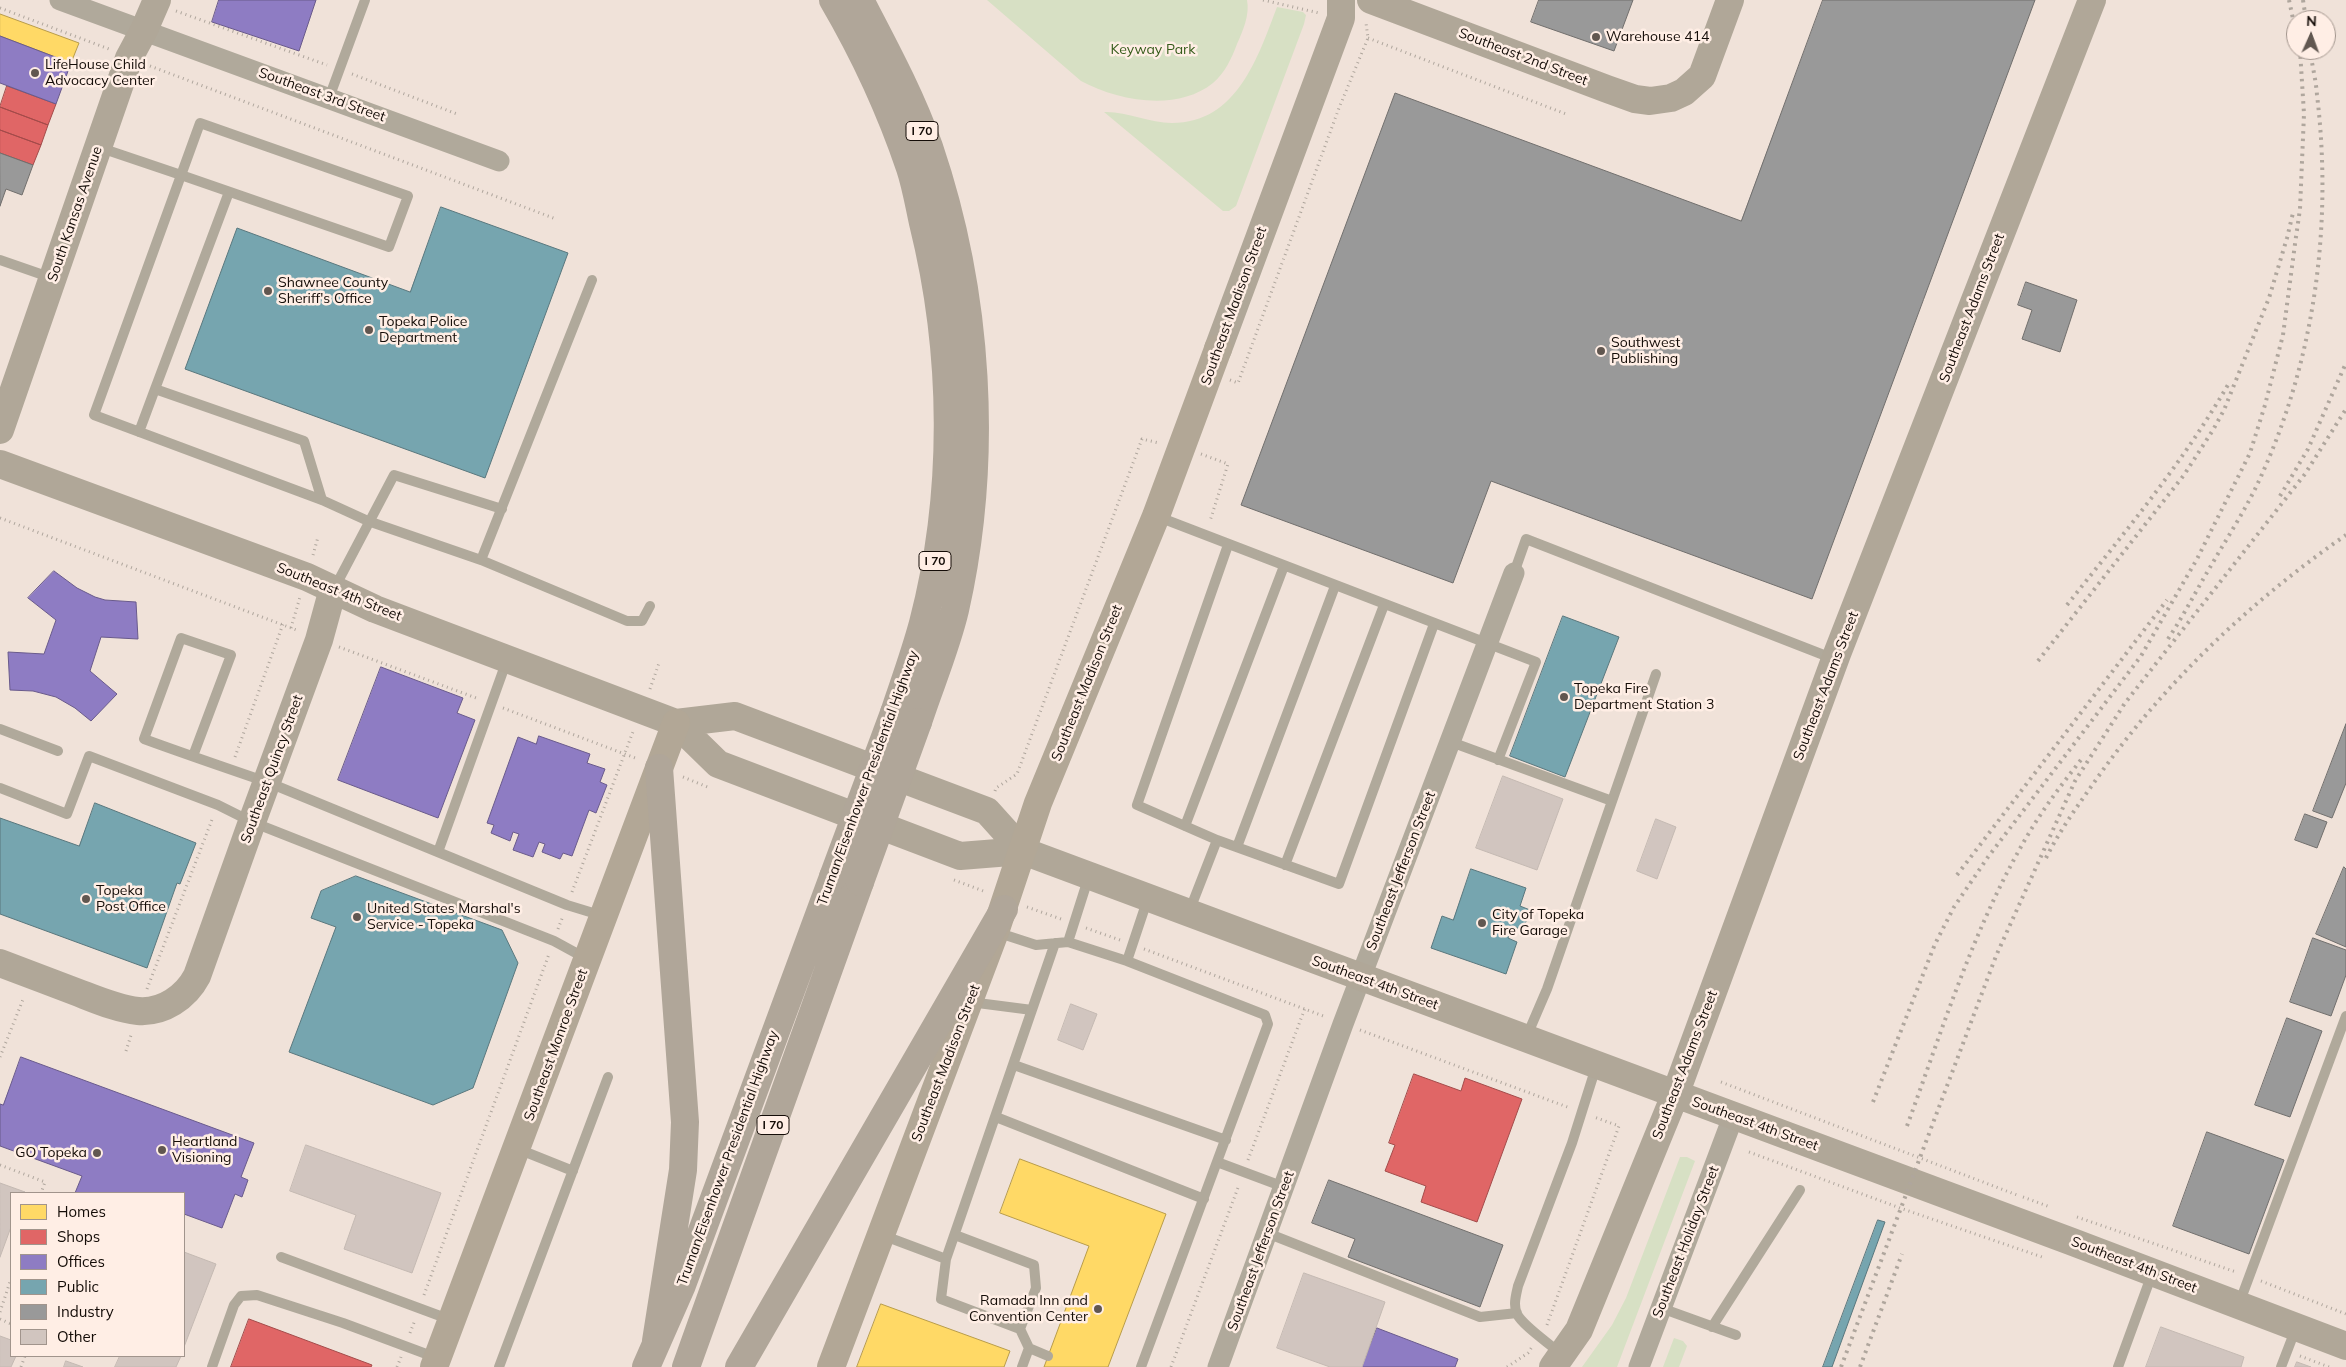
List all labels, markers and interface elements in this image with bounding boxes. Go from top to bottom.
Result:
north arrow [2286,10,2336,60]
text: N [2306,12,2317,30]
street label: Southeast 2nd Street [1456,25,1590,89]
place label: Warehouse 414 [1606,29,1709,45]
marker: Warehouse 414 [1590,31,1602,43]
park label: Keyway Park [1111,42,1195,58]
place label: LifeHouse Child Advocacy Center [45,57,155,90]
street label: Southeast 3rd Street [256,64,388,126]
marker: LifeHouse Child Advocacy Center [29,67,41,79]
road number: I 70 [906,122,938,140]
street label: South Kansas Avenue [44,144,106,284]
street label: Southeast Madison Street [1198,225,1270,387]
street label: Southeast Adams Street [1936,231,2008,385]
place label: Shawnee County Sheriff's Office [278,275,388,308]
marker: Shawnee County Sheriff's Office [262,285,274,297]
place label: Topeka Police Department [379,314,467,347]
marker: Topeka Police Department [363,324,375,336]
place label: Southwest Publishing [1611,335,1680,368]
marker: Southwest Publishing [1595,345,1607,357]
road number: I 70 [919,552,951,570]
street label: Southeast 4th Street [274,559,404,625]
street label: Southeast Madison Street [1048,602,1126,764]
street label: Southeast Adams Street [1790,609,1862,763]
street label: Truman/Eisenhower Presidential Highway [814,648,922,908]
place label: Topeka Fire Department Station 3 [1574,681,1714,714]
marker: Topeka Fire Department Station 3 [1558,691,1570,703]
street label: Southeast Quincy Street [237,693,307,845]
street label: Southeast Jefferson Street [1363,789,1439,953]
place label: Topeka Post Office [96,883,166,916]
marker: Topeka Post Office [80,893,92,905]
place label: United States Marshal's Service - Topeka [367,901,521,934]
place label: City of Topeka Fire Garage [1492,907,1584,940]
marker: United States Marshal's Service - Topeka [351,911,363,923]
marker: City of Topeka Fire Garage [1476,917,1488,929]
street label: Southeast 4th Street [1310,952,1440,1014]
street label: Southeast Monroe Street [521,967,591,1123]
street label: Southeast Madison Street [908,982,984,1144]
street label: Southeast Adams Street [1649,988,1721,1142]
street label: Truman/Eisenhower Presidential Highway [674,1028,782,1288]
street label: Southeast 4th Street [1690,1093,1820,1155]
road number: I 70 [757,1116,789,1134]
place label: Heartland Visioning [172,1134,237,1166]
marker: Heartland Visioning [156,1144,168,1156]
place label: GO Topeka [15,1145,87,1161]
marker: GO Topeka [91,1147,103,1159]
street label: Southeast Holiday Street [1649,1164,1723,1320]
street label: Southeast Jefferson Street [1224,1169,1298,1333]
legend [10,1192,185,1357]
text: Homes [57,1202,106,1221]
text: Shops [57,1227,100,1246]
street label: Southeast 4th Street [2069,1233,2199,1297]
text: Offices [57,1252,105,1271]
text: Public [57,1277,99,1296]
place label: Ramada Inn and Convention Center [969,1293,1088,1325]
text: Industry [57,1302,114,1321]
marker: Ramada Inn and Convention Center [1092,1303,1104,1315]
text: Other [57,1327,96,1346]

